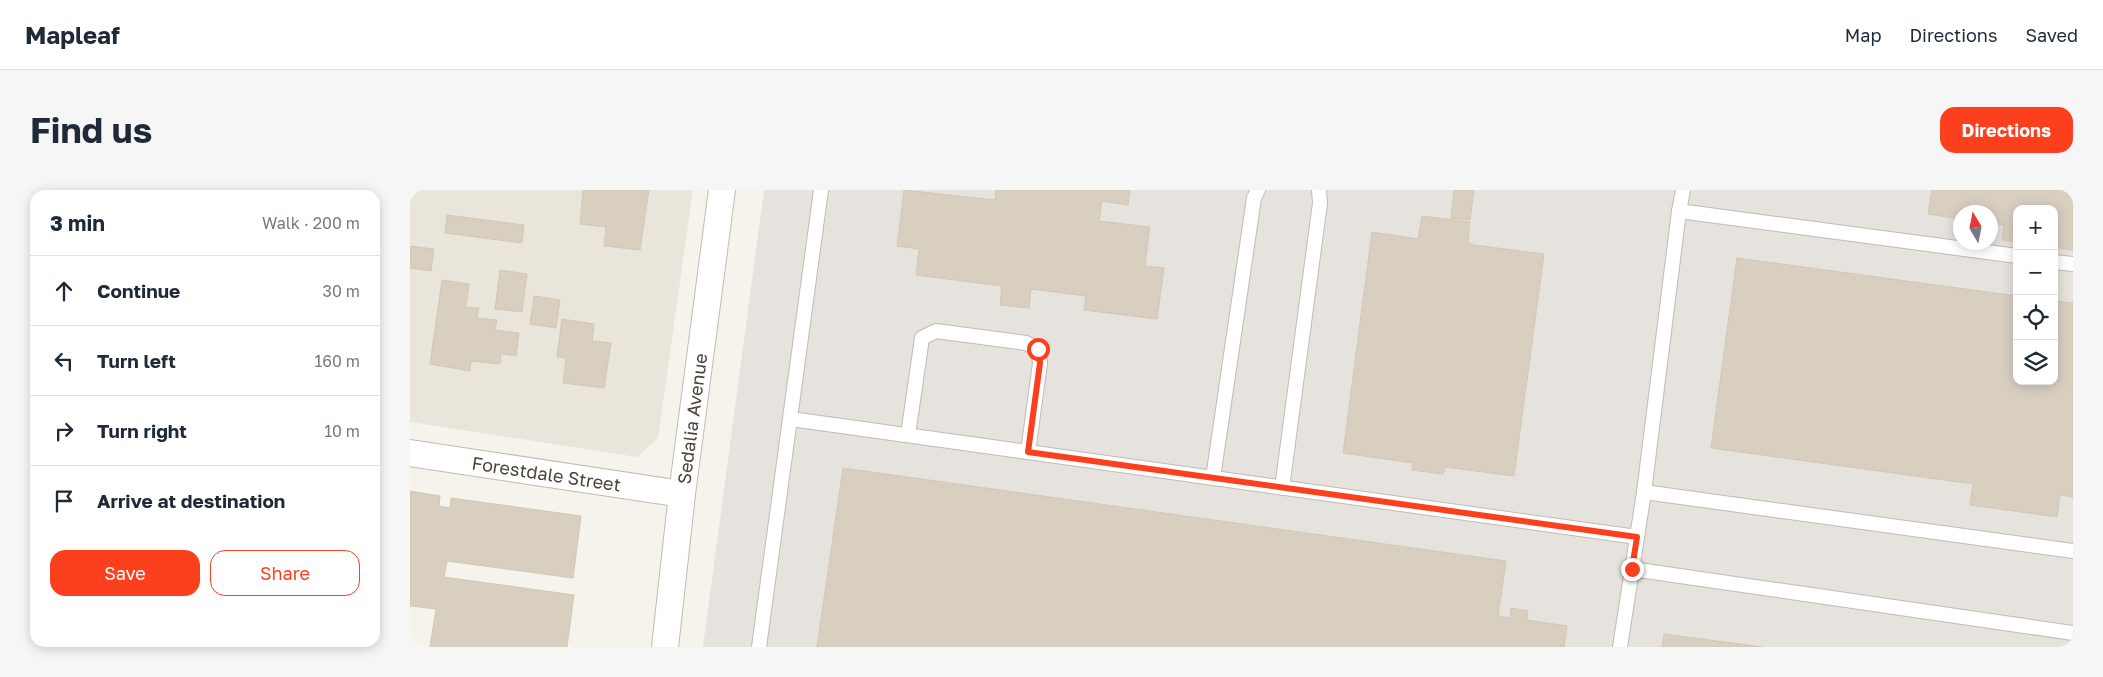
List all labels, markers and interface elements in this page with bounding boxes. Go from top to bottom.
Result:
text: Mapleaf [25,20,120,49]
text: Map [1845,24,1881,46]
text: Directions [1909,24,1997,46]
text: Saved [2025,24,2078,46]
button: Directions [1940,107,2073,153]
text: Find us [30,109,152,151]
north arrow [1953,205,1998,250]
map controls [2013,205,2058,385]
button: + [2013,205,2058,250]
text: 3 min [50,210,105,236]
text: Walk · 200 m [262,213,360,233]
button: − [2013,250,2058,295]
icon: ahead [50,277,78,305]
text: Continue [97,279,180,302]
text: 30 m [323,281,360,301]
button: locate [2013,295,2058,340]
route start [1027,338,1050,361]
button: layers [2013,340,2058,385]
icon: left [50,347,78,375]
text: Turn left [97,349,176,372]
text: 160 m [314,351,360,371]
street label: Sedalia Avenue [672,352,711,486]
icon: right [50,417,78,445]
text: Turn right [97,419,187,442]
text: 10 m [324,421,360,441]
street label: Forestdale Street [470,451,623,496]
icon: arrive [50,487,78,515]
text: Arrive at destination [97,489,285,512]
button: Save [50,550,200,596]
button: Share [210,550,360,596]
route end [1621,558,1644,581]

